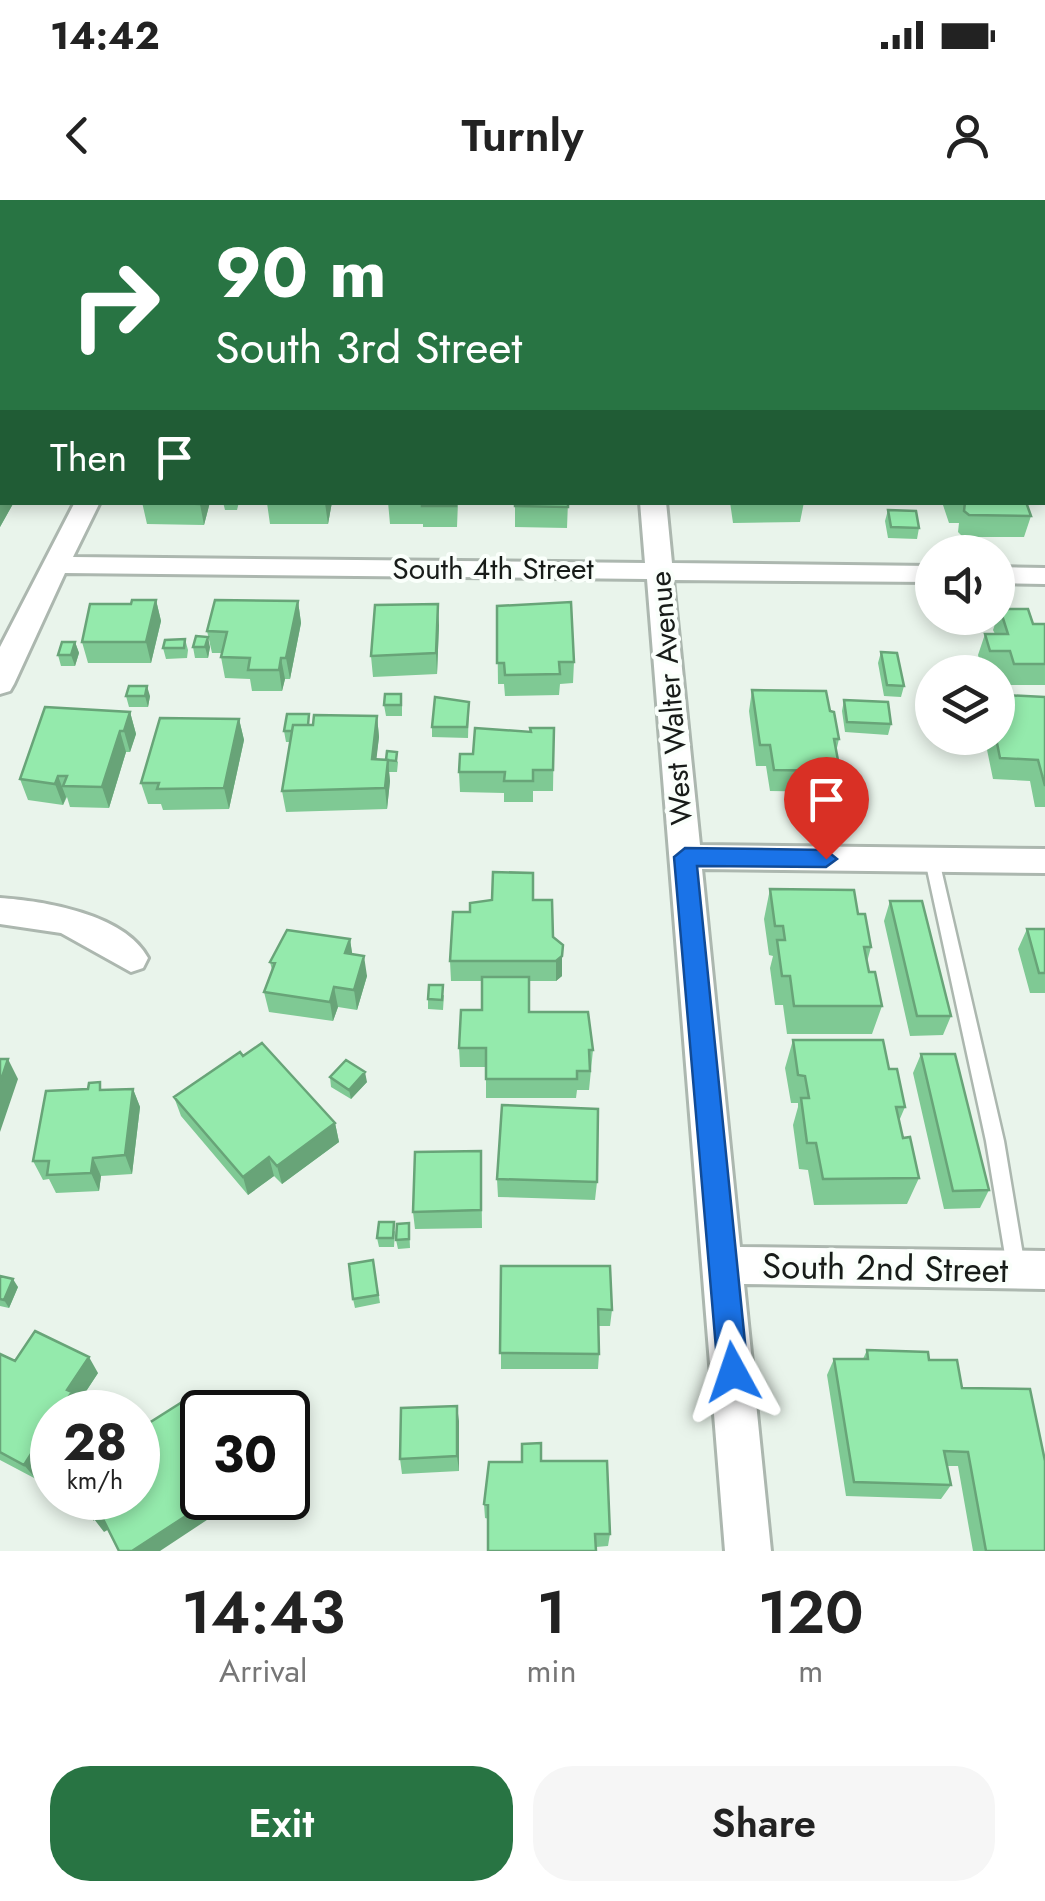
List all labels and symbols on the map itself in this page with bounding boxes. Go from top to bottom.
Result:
street label: South 4th Street [392,547,595,590]
street label: West Walter Avenue [638,569,703,827]
pin [784,757,869,860]
street label: South 2nd Street [761,1241,1009,1295]
position arrow [681,1320,785,1424]
speed limit sign: 30 [180,1390,310,1520]

